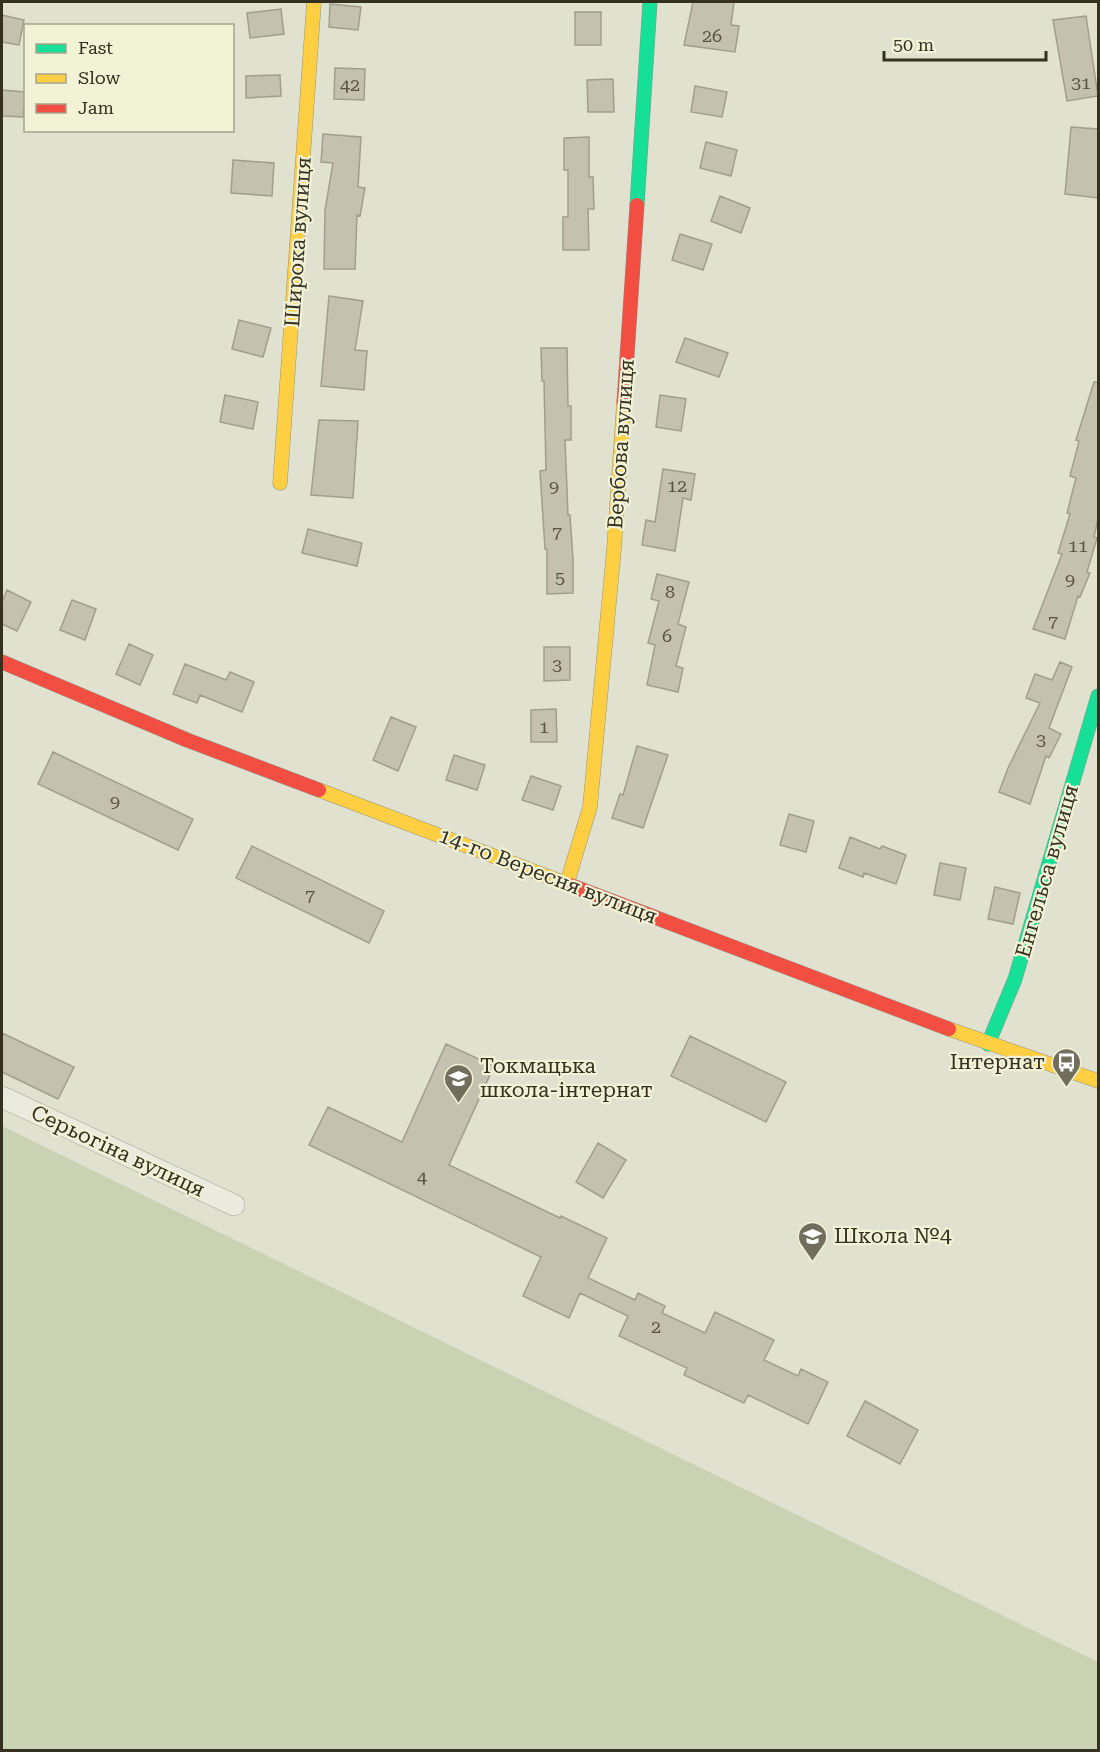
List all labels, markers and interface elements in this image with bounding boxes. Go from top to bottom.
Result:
legend [24,24,234,132]
scale bar [884,24,1046,62]
house number: 26 [702,25,722,46]
text: 50 m [893,34,934,55]
text: Fast [78,37,113,58]
text: Slow [78,67,120,88]
house number: 31 [1071,72,1091,93]
house number: 42 [340,74,360,95]
text: Jam [78,97,114,118]
street label: Широка вулиця [280,156,316,328]
street label: Вербова вулиця [603,358,639,530]
house number: 12 [667,475,687,496]
house number: 9 [549,476,559,497]
house number: 7 [552,522,562,543]
house number: 11 [1068,535,1088,556]
house number: 5 [555,567,565,588]
house number: 9 [1065,569,1075,590]
house number: 8 [665,581,675,602]
house number: 7 [1048,611,1058,632]
house number: 6 [662,625,672,646]
house number: 3 [552,654,562,675]
house number: 1 [539,716,549,737]
house number: 3 [1036,729,1046,750]
street label: Енгельса вулиця [1011,782,1083,960]
house number: 9 [110,791,120,812]
street label: 14-го Вересня вулиця [435,823,661,929]
house number: 7 [305,885,315,906]
bus stop icon: Інтернат [1050,1046,1082,1088]
place label: Інтернат [950,1050,1045,1074]
place label: Токмацька школа-інтернат [480,1054,653,1102]
school or university icon: Токмацька школа-інтернат [443,1062,475,1104]
street label: Серьогіна вулиця [27,1100,209,1202]
house number: 4 [417,1166,427,1187]
school or university icon: Школа №4 [797,1220,829,1262]
place label: Школа №4 [834,1224,952,1248]
house number: 2 [651,1316,661,1337]

